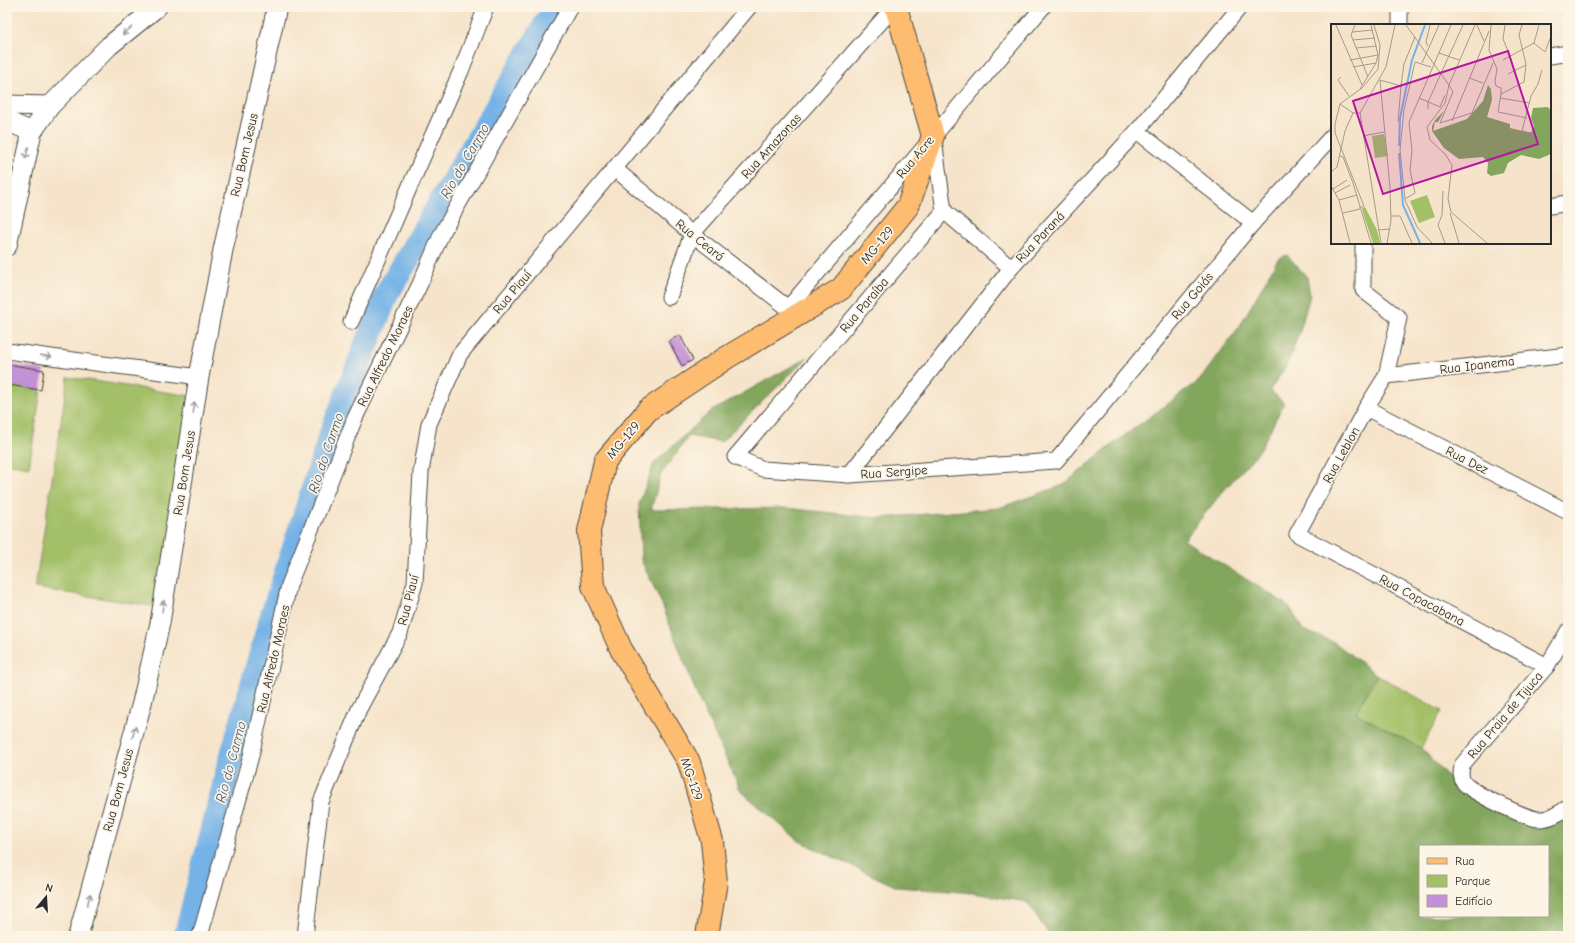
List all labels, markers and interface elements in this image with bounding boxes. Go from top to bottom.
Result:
inset map [1331,24,1551,244]
one-way arrow [121,27,132,36]
street label: Rua Amazonas [738,111,804,181]
street label: Rua Bom Jesus [227,112,261,198]
water label: Rio do Carmo [437,121,493,201]
street label: Rua Acre [893,132,937,181]
one-way arrow [23,146,31,159]
street label: Rua Paraná [1013,208,1067,266]
street label: Rua Ceará [673,216,727,264]
street label: MG-129 [857,223,897,267]
street label: Rua Piauí [490,266,535,317]
street label: Rua Goiás [1168,269,1216,323]
street label: Rua Paraíba [837,274,891,336]
street label: Rua Alfredo Moraes [354,303,416,409]
one-way arrow [39,352,52,360]
street label: Rua Ipanema [1439,353,1515,377]
one-way arrow [190,402,198,415]
water label: Rio do Carmo [304,411,348,495]
street label: MG-129 [603,418,643,462]
street label: Rua Leblon [1319,424,1363,486]
street label: Rua Bom Jesus [170,430,198,516]
street label: Rua Dez [1443,443,1491,477]
street label: Rua Sergipe [860,462,928,482]
street label: Rua Copacabana [1377,571,1467,629]
street label: Rua Piauí [394,572,422,627]
one-way arrow [159,600,167,613]
street label: Rua Alfredo Moraes [253,604,293,714]
street label: Rua Praia de Tijuca [1464,669,1546,761]
water label: Rio do Carmo [212,719,250,805]
one-way arrow [131,726,138,739]
street label: Rua Bom Jesus [100,747,136,833]
street label: MG-129 [678,756,706,802]
legend [1419,845,1549,917]
text: Rua [1455,854,1474,868]
text: Parque [1455,874,1490,888]
north arrow [26,877,66,917]
text: N [44,881,54,895]
one-way arrow [86,892,93,905]
text: Edifício [1455,894,1492,908]

